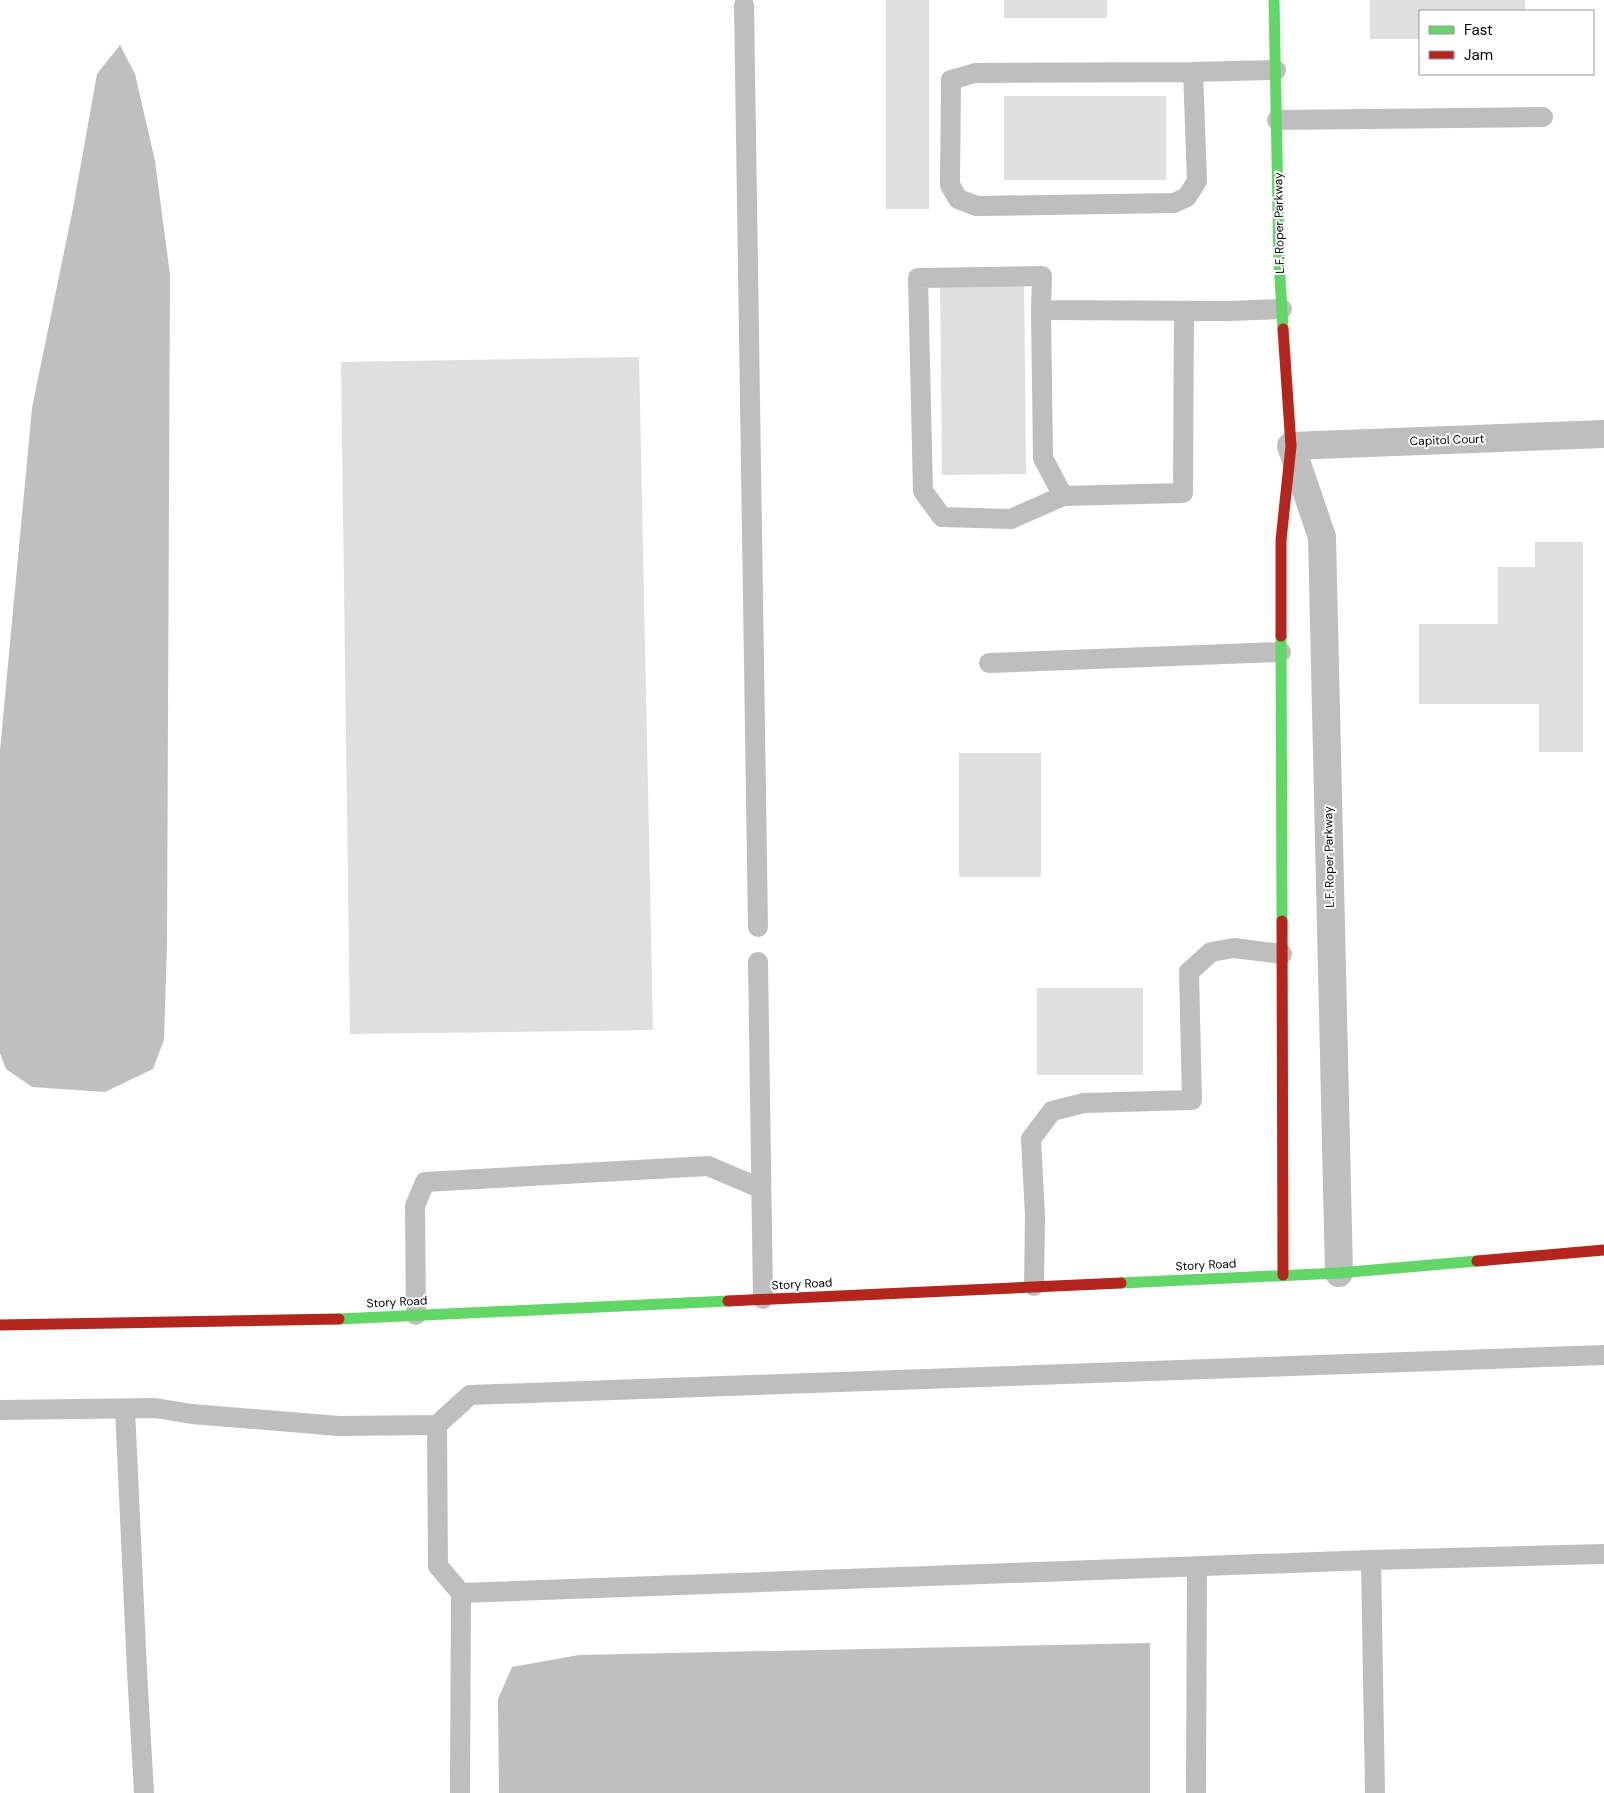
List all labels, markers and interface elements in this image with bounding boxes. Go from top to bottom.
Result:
legend [1419,10,1594,75]
text: Fast [1464,20,1493,40]
text: Jam [1464,45,1493,65]
street label: L.F. Roper Parkway [1270,172,1288,274]
street label: Capitol Court [1409,431,1485,449]
street label: L.F. Roper Parkway [1320,806,1338,908]
street label: Story Road [1175,1255,1237,1275]
street label: Story Road [771,1274,833,1294]
street label: Story Road [366,1292,428,1312]

